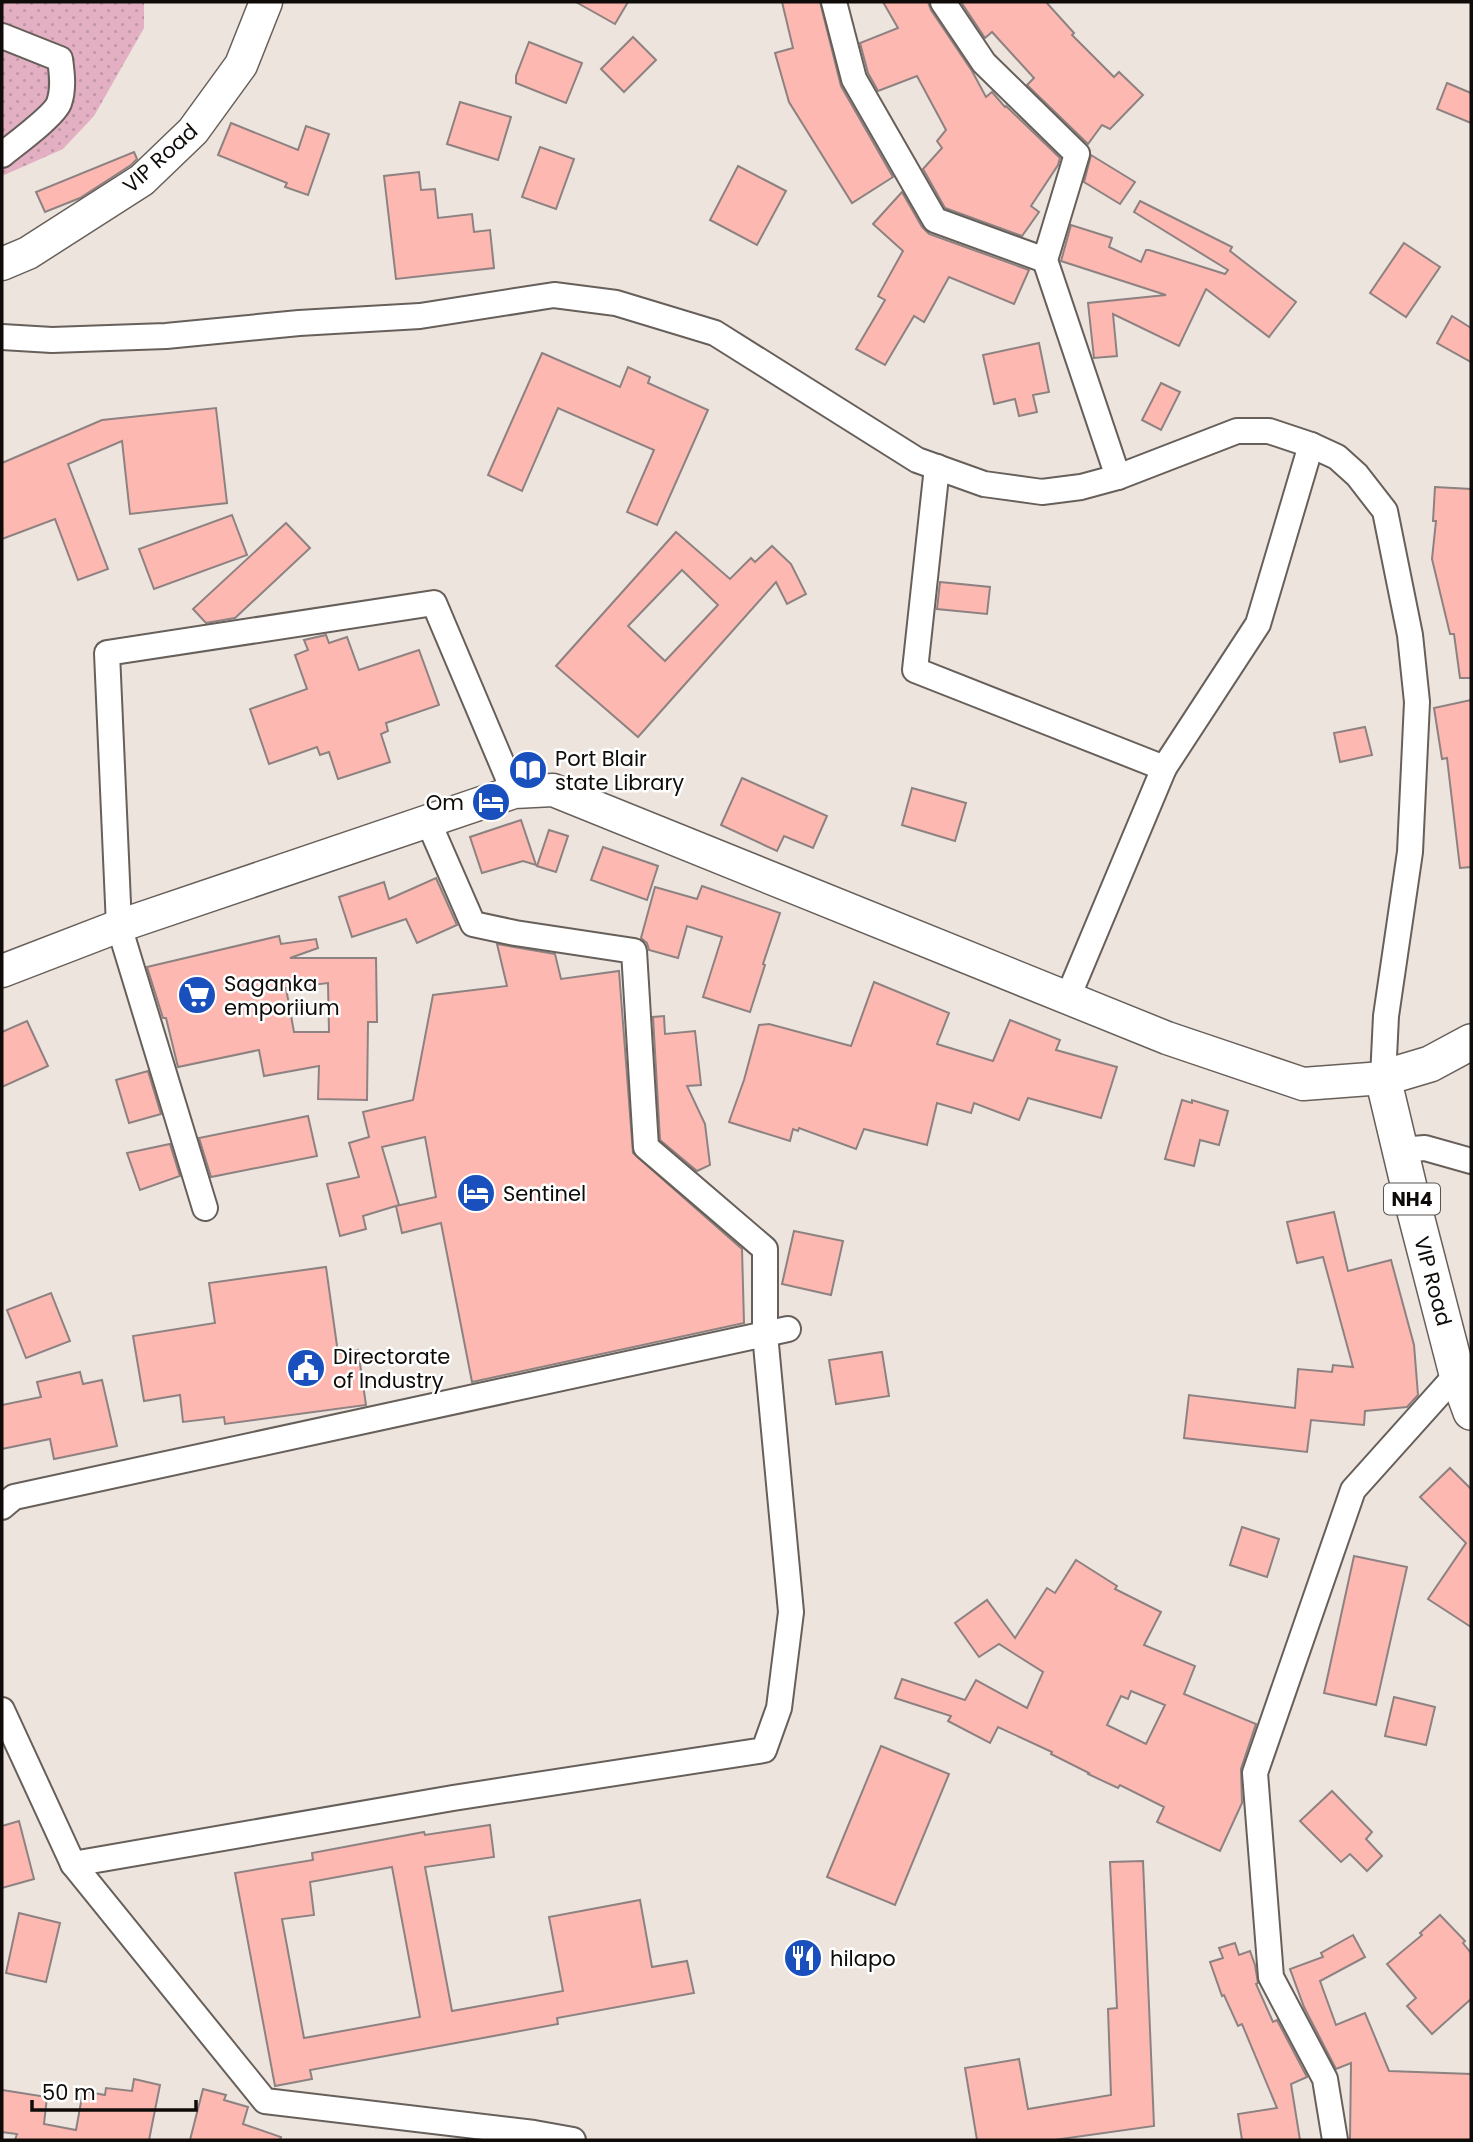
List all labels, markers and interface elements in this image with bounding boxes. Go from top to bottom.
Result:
street label: VIP Road [116,117,204,199]
place label: Port Blair state Library [555,744,684,797]
library icon: Port Blair state Library [507,749,549,791]
hotel icon: Om [470,781,512,823]
place label: Om [426,788,464,817]
place label: Saganka emporiium [224,969,340,1022]
supermarket icon: Saganka emporiium [176,974,218,1016]
hotel icon: Sentinel [455,1172,497,1214]
place label: Sentinel [503,1179,586,1208]
road number: NH4 [1384,1184,1440,1214]
street label: VIP Road [1407,1233,1459,1329]
place label: Directorate of Industry [333,1342,450,1395]
public building icon: Directorate of Industry [285,1347,327,1389]
restaurant icon: hilapo [782,1937,824,1979]
place label: hilapo [830,1944,896,1973]
scale bar [32,2068,196,2112]
text: 50 m [42,2078,96,2107]

